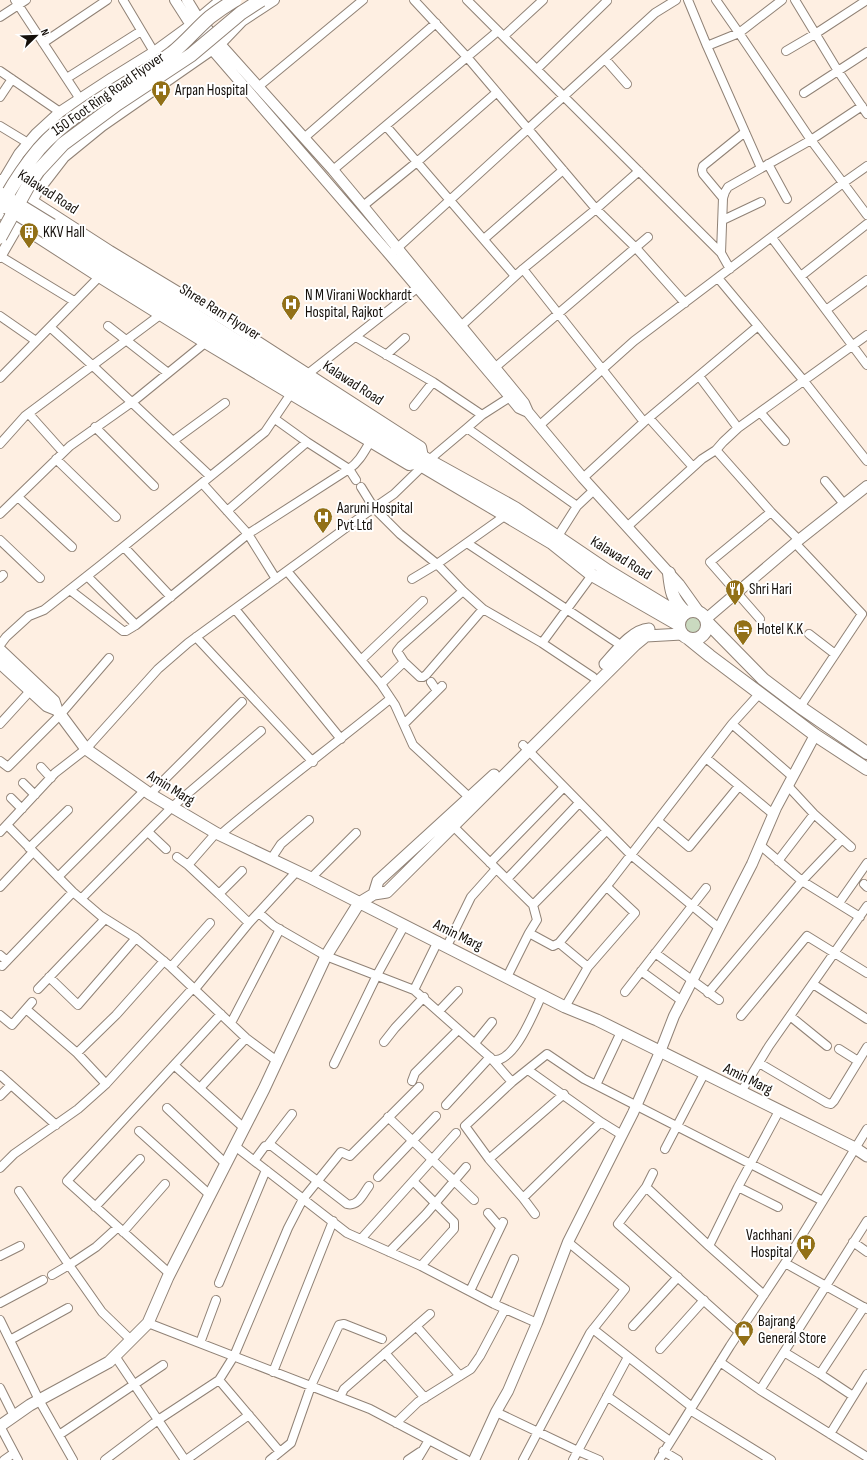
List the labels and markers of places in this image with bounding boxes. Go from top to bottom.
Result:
hospital icon: Arpan Hospital [150,79,172,107]
place label: Arpan Hospital [174,81,248,100]
building icon: KKV Hall [18,221,40,249]
place label: KKV Hall [43,223,85,242]
place label: N M Virani Wockhardt Hospital, Rajkot [305,286,412,322]
hospital icon: N M Virani Wockhardt Hospital, Rajkot [280,293,302,321]
place label: Aaruni Hospital Pvt Ltd [336,499,413,535]
hospital icon: Aaruni Hospital Pvt Ltd [312,506,334,534]
restaurant icon: Shri Hari [724,578,746,606]
place label: Shri Hari [749,580,792,599]
hotel icon: Hotel K.K [732,618,754,646]
place label: Hotel K.K [757,620,803,639]
place label: Vachhani Hospital [746,1226,792,1262]
hospital icon: Vachhani Hospital [795,1233,817,1261]
place label: Bajrang General Store [758,1312,826,1348]
shop icon: Bajrang General Store [733,1319,755,1347]

